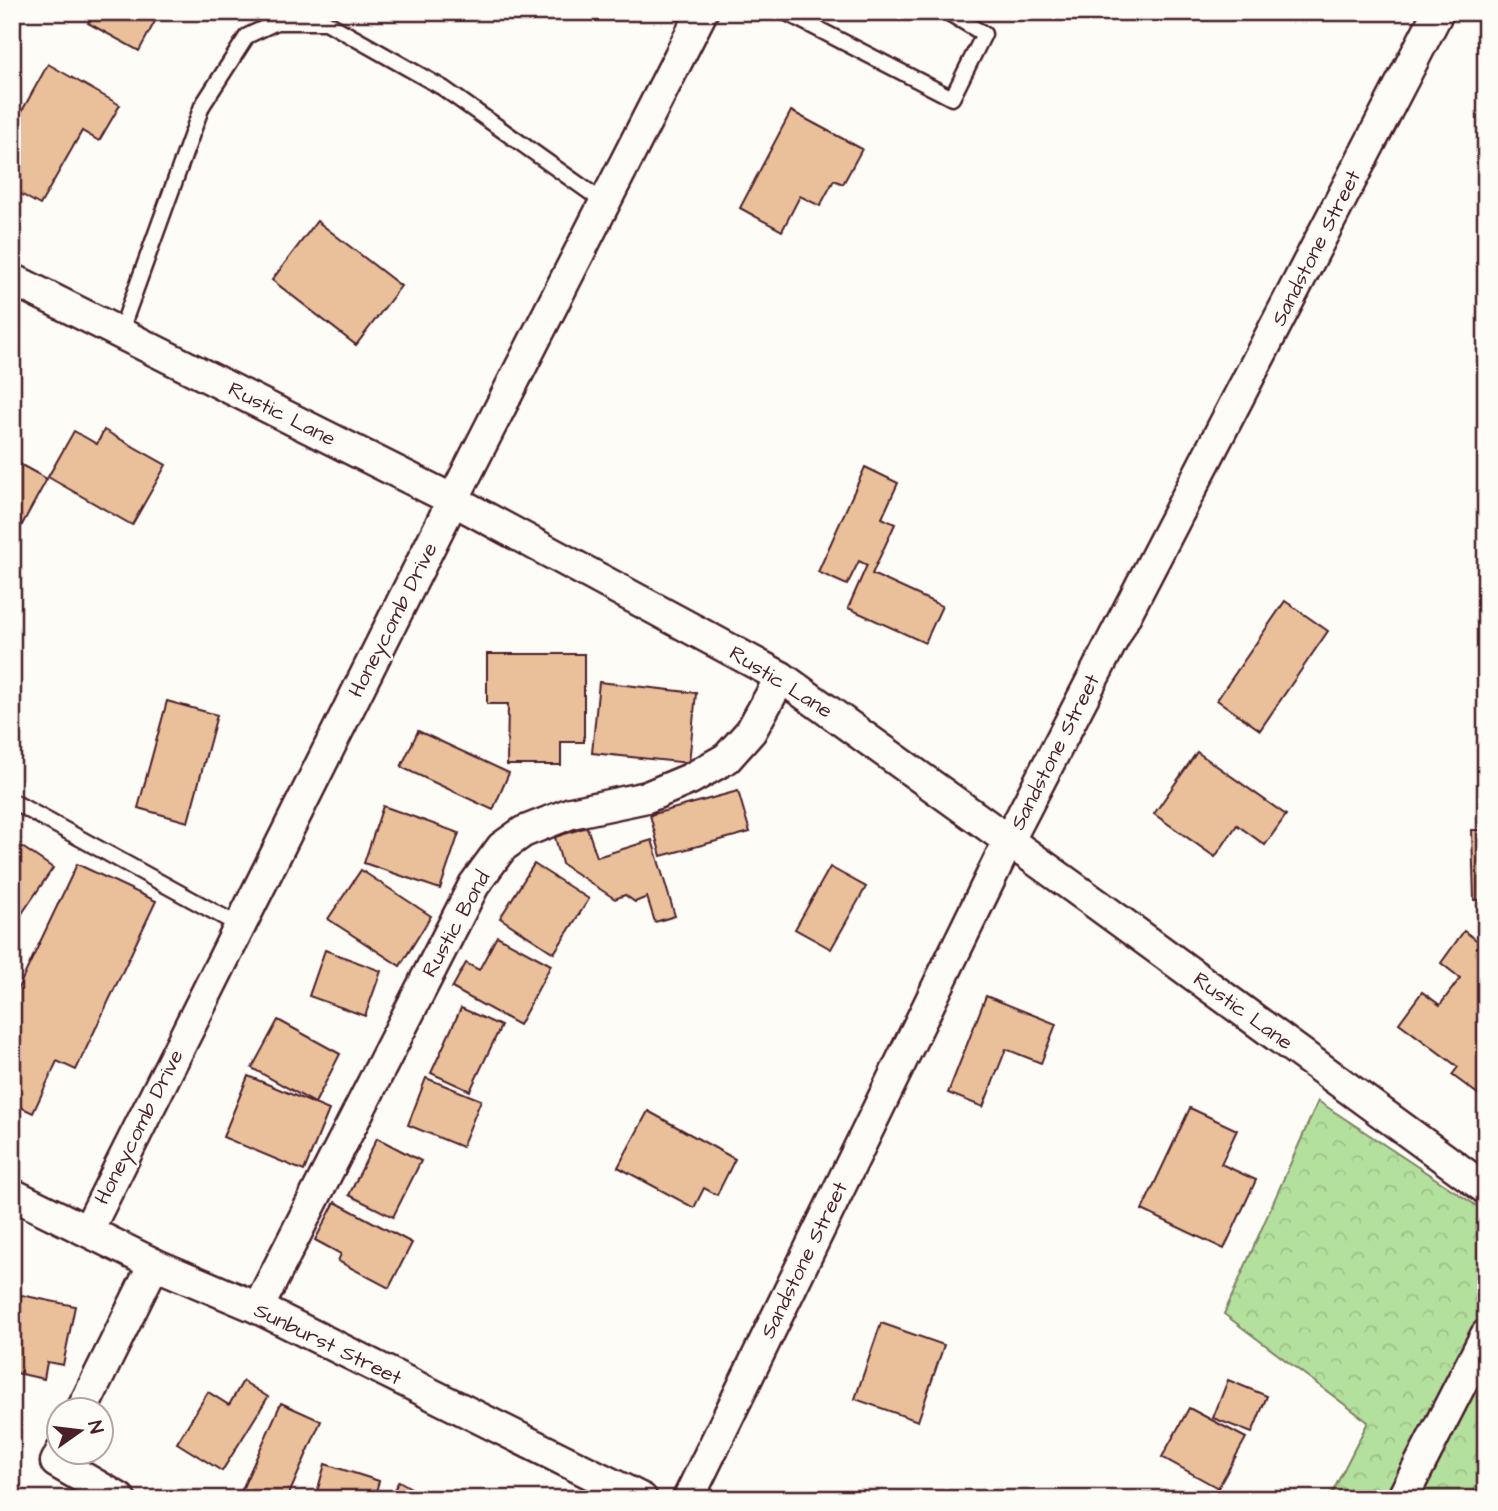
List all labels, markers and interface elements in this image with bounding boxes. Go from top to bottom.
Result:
street label: Sandstone Street [1264,165,1368,331]
street label: Rustic Lane [223,375,341,453]
street label: Honeycomb Drive [341,538,446,703]
street label: Rustic Lane [724,639,838,725]
street label: Sandstone Street [1003,669,1107,835]
street label: Rustic Bond [415,865,497,982]
street label: Rustic Lane [1187,965,1299,1057]
street label: Honeycomb Drive [87,1045,192,1210]
street label: Sandstone Street [753,1176,855,1343]
street label: Sunburst Street [249,1296,407,1393]
north arrow [46,1396,116,1466]
text: N [80,1418,110,1436]

